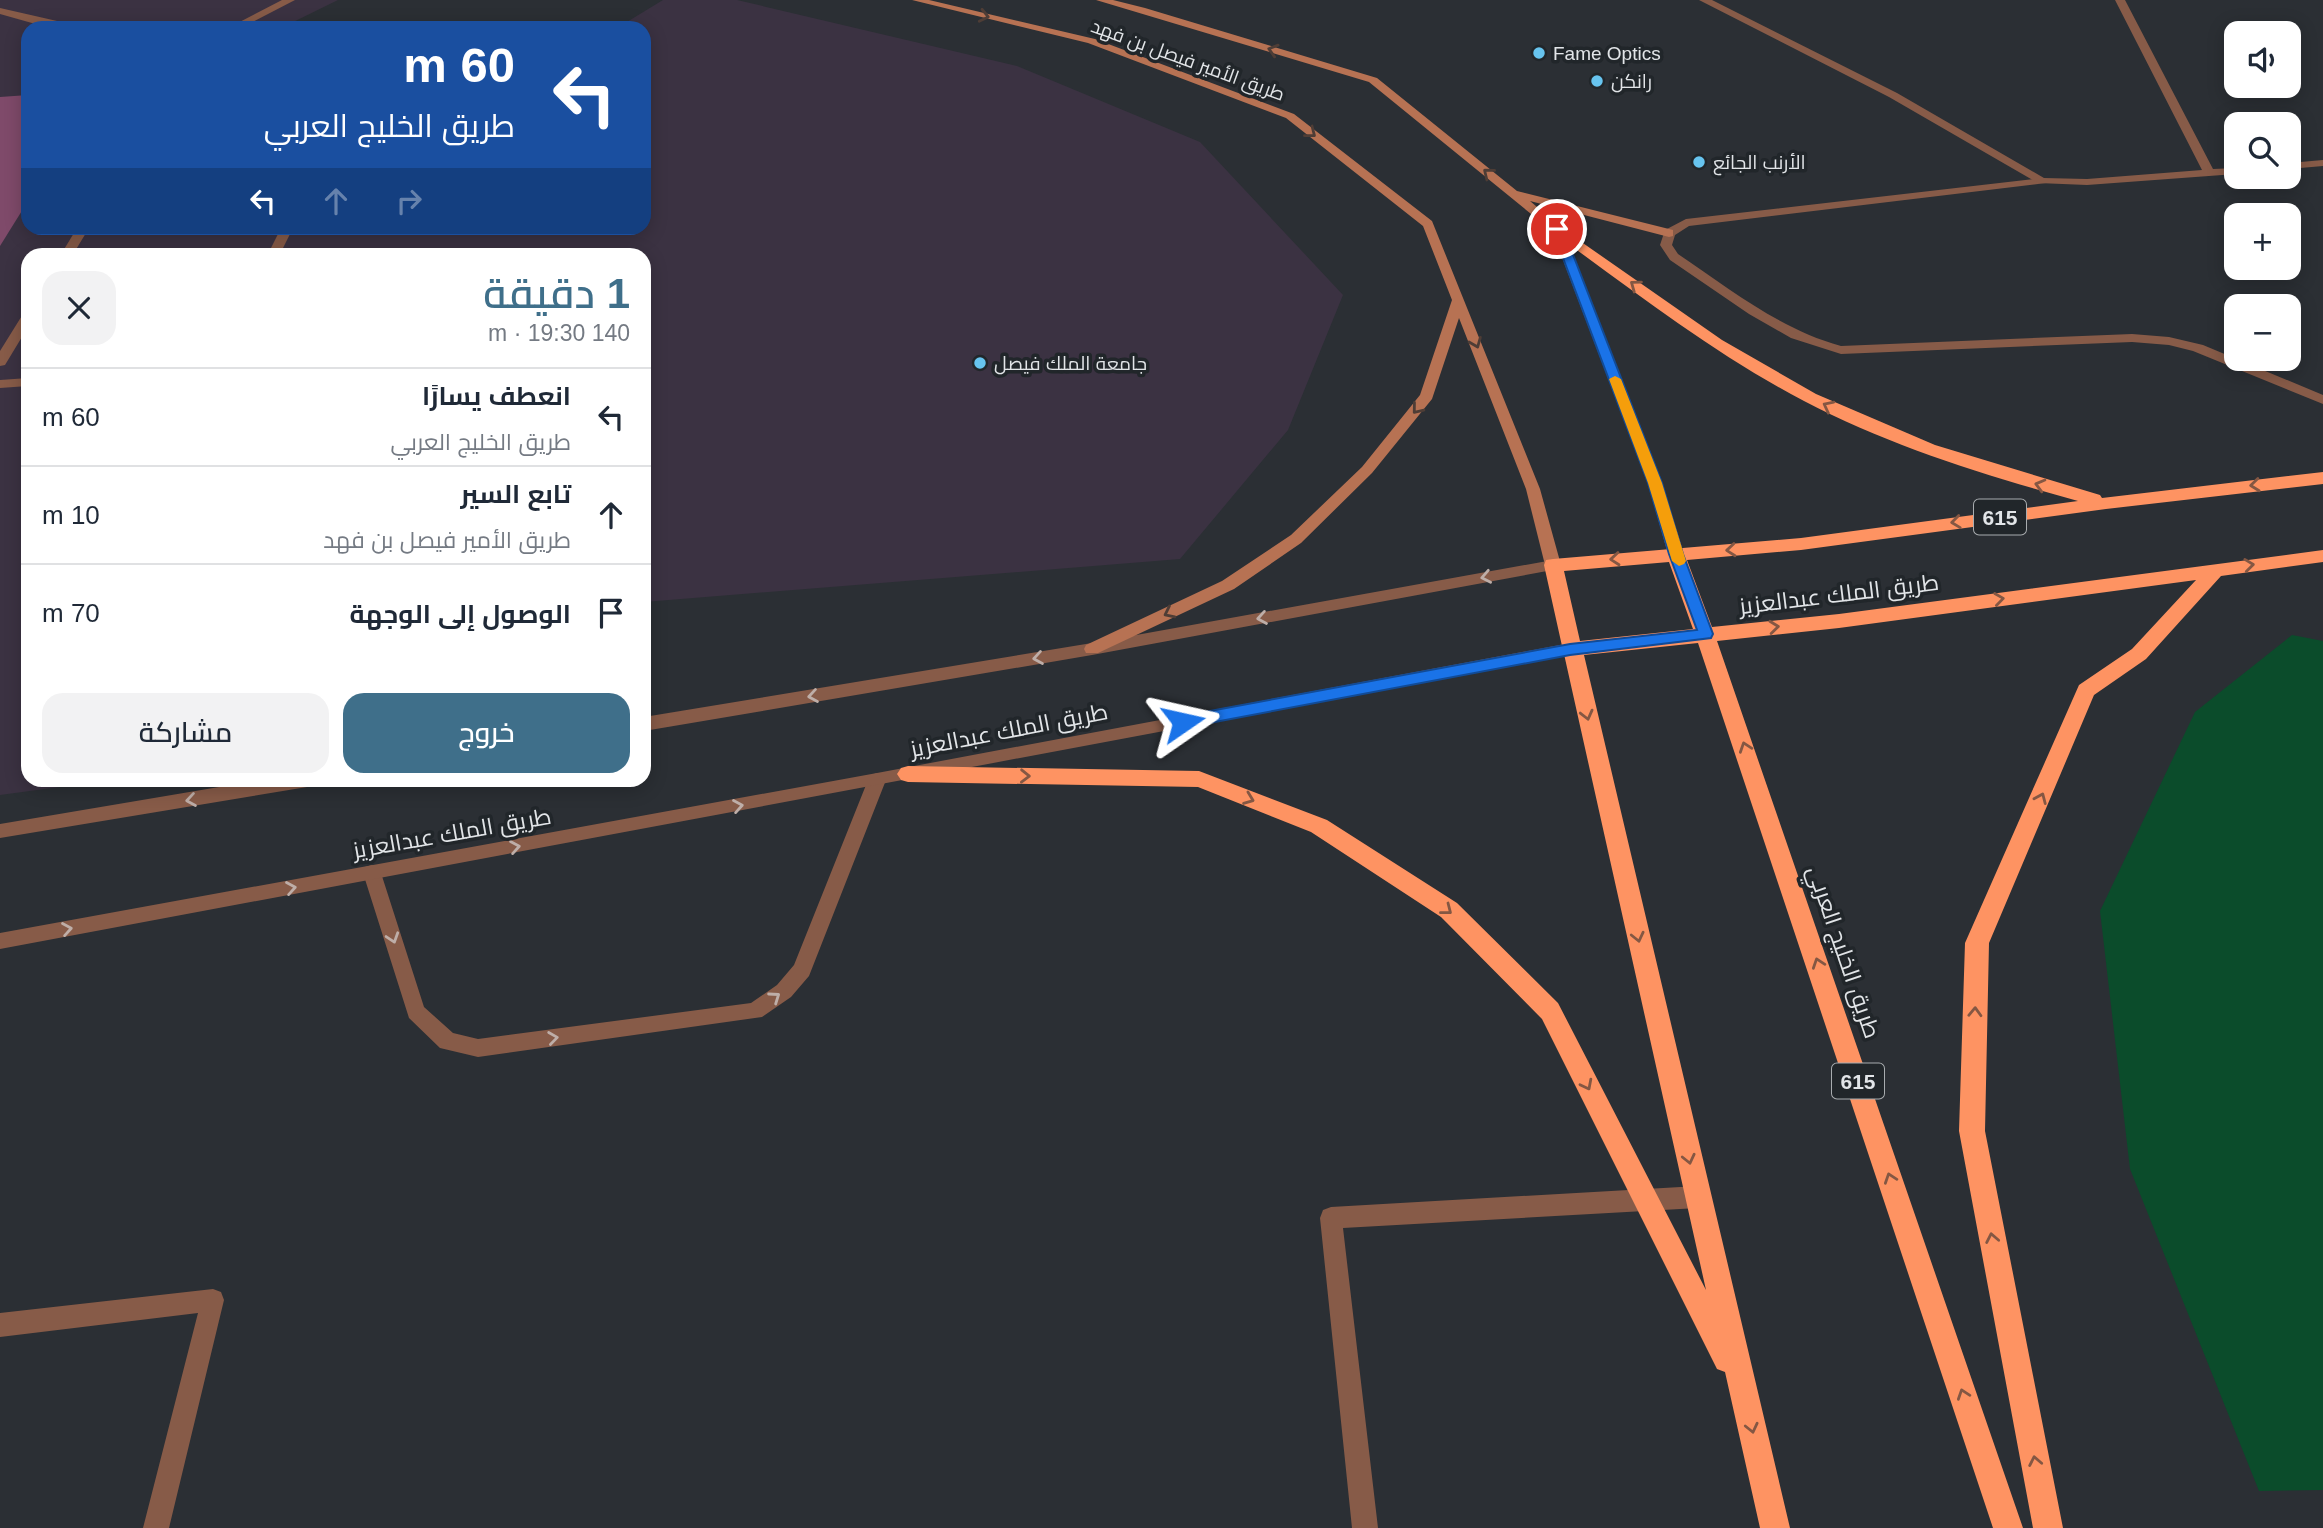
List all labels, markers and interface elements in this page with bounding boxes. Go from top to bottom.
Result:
one-way arrow [978,8,990,22]
street label: طريق الأمير فيصل بن فهد [1088,15,1288,107]
map controls [2224,21,2301,371]
button: sound [2224,21,2301,98]
text: 60 m [403,38,515,92]
one-way arrow [1267,43,1279,58]
place label: Fame Optics [1553,43,1661,64]
marker: Fame Optics [1531,45,1547,61]
icon: left [539,49,630,140]
place label: رانكن [1611,71,1652,93]
marker: رانكن [1589,73,1605,89]
text: طريق الخليج العربي [264,108,515,144]
button: search [2224,112,2301,189]
one-way arrow [1304,124,1316,137]
place label: الأرنب الجاىٔع [1713,152,1806,176]
marker: الأرنب الجاىٔع [1691,154,1707,170]
one-way arrow [1483,169,1496,181]
icon: left [244,182,282,220]
icon: ahead [317,182,355,220]
icon: right [390,182,428,220]
pin [1527,199,1587,259]
button: + [2224,203,2301,280]
icon: arrive [1538,210,1576,248]
text: 1 دقيقة [483,270,630,317]
button: close [42,271,116,345]
one-way arrow [1630,281,1643,293]
button: − [2224,294,2301,371]
text: 140 m · 19:30 [488,320,630,346]
one-way arrow [1467,337,1481,349]
place label: جامعة الملك فيصل [994,353,1147,375]
marker: جامعة الملك فيصل [972,355,988,371]
text: انعطف يسارًا [422,381,571,411]
icon: left [592,398,630,436]
one-way arrow [1822,400,1835,414]
one-way arrow [1412,401,1425,413]
text: 60 m [42,402,100,432]
text: طريق الخليج العربي [391,429,571,455]
one-way arrow [2249,478,2261,493]
text: تابع السير [460,479,571,509]
one-way arrow [2034,479,2046,493]
icon: ahead [592,496,630,534]
text: 10 m [42,500,100,530]
road number: 615 [1974,500,2026,534]
one-way arrow [1951,515,1962,530]
text: طريق الأمير فيصل بن فهد [323,527,571,553]
one-way arrow [1725,542,1736,557]
one-way arrow [1609,551,1620,566]
one-way arrow [2243,558,2255,573]
one-way arrow [1480,569,1491,584]
street label: طريق الملك عبدالعزيز [1736,569,1940,620]
one-way arrow [1994,591,2005,606]
icon: arrive [592,594,630,632]
text: 70 m [42,598,100,628]
text: الوصول إلى الوجهة [349,599,571,629]
one-way arrow [1164,604,1176,618]
one-way arrow [1256,610,1268,625]
one-way arrow [1768,620,1780,635]
one-way arrow [1032,650,1044,665]
position arrow [1146,685,1220,759]
one-way arrow [808,688,819,703]
button: مشاركة [42,693,329,773]
button: خروج [343,693,630,773]
street label: طريق الملك عبدالعزيز [906,698,1110,763]
one-way arrow [1578,709,1593,721]
one-way arrow [1739,741,1753,754]
one-way arrow [1020,769,1031,784]
one-way arrow [1243,791,1255,805]
one-way arrow [185,792,197,807]
one-way arrow [2032,792,2046,804]
one-way arrow [732,799,744,814]
street label: طريق الملك عبدالعزيز [349,803,553,865]
one-way arrow [509,840,521,855]
street label: طريق الخليج العربي [1798,862,1886,1043]
one-way arrow [285,881,297,896]
one-way arrow [1439,901,1451,914]
one-way arrow [61,922,73,937]
one-way arrow [1630,931,1644,943]
one-way arrow [384,932,399,944]
one-way arrow [1812,957,1826,969]
one-way arrow [767,993,780,1005]
one-way arrow [1968,1006,1983,1017]
one-way arrow [547,1031,559,1046]
road number: 615 [1832,1064,1884,1098]
one-way arrow [1579,1078,1593,1090]
one-way arrow [1681,1153,1695,1165]
one-way arrow [1884,1173,1898,1185]
one-way arrow [1985,1232,2000,1244]
one-way arrow [1957,1388,1971,1400]
one-way arrow [1744,1422,1758,1434]
one-way arrow [2028,1455,2043,1467]

